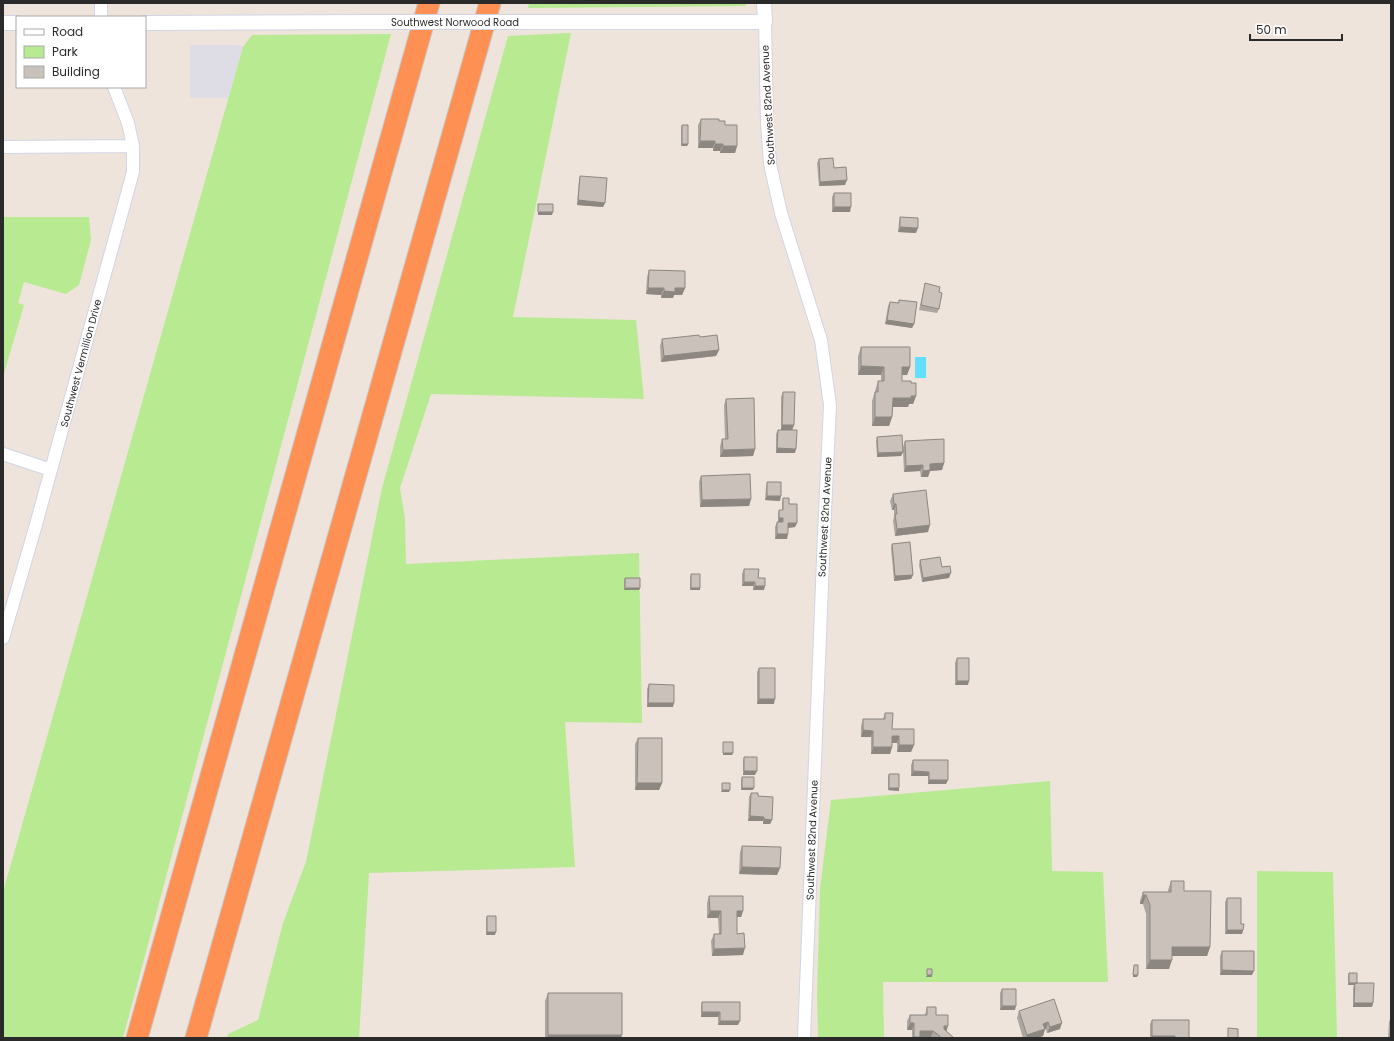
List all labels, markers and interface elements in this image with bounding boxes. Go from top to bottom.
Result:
street label: Southwest Norwood Road [391,15,519,30]
legend [16,16,146,88]
scale bar [1250,16,1342,42]
text: 50 m [1256,21,1287,38]
text: Road [52,23,83,40]
text: Park [52,43,79,60]
street label: Southwest 82nd Avenue [757,45,779,165]
text: Building [52,63,100,80]
street label: Southwest Vermillion Drive [57,297,105,429]
street label: Southwest 82nd Avenue [814,457,836,577]
street label: Southwest 82nd Avenue [802,780,822,900]

